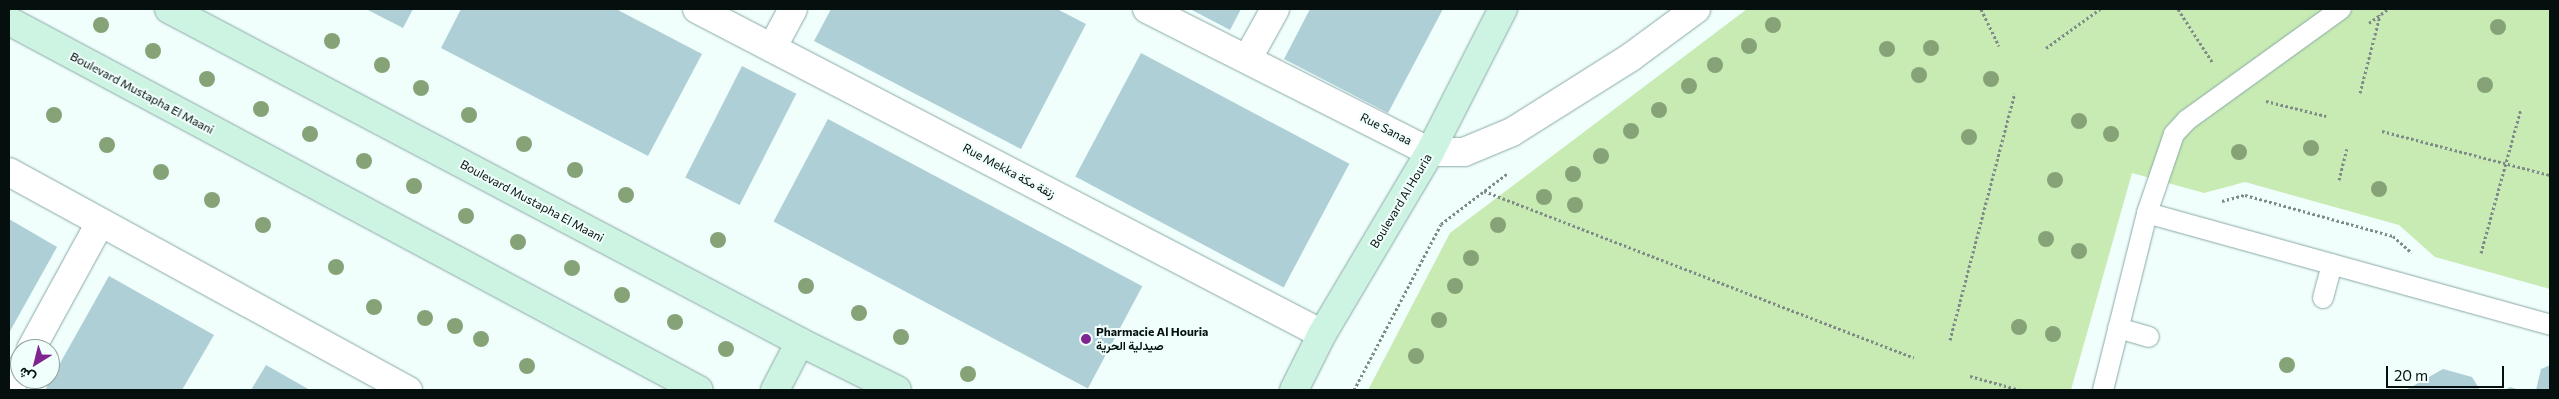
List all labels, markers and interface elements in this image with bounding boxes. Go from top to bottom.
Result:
street label: Boulevard Mustapha El Maani [68,49,216,137]
street label: Rue Sanaa [1358,110,1414,148]
street label: Rue Mekka زنقة مكة [960,141,1058,201]
street label: Boulevard Al Houria [1367,151,1435,251]
street label: Boulevard Mustapha El Maani [458,157,606,245]
place label: Pharmacie Al Houria صيدلية الحرية [1096,325,1208,353]
marker: Pharmacie Al Houria صيدلية الحرية [1080,333,1092,345]
north arrow [10,339,60,389]
scale bar [2389,356,2506,388]
text: ش [15,364,38,388]
text: 20 m [2394,366,2428,384]

